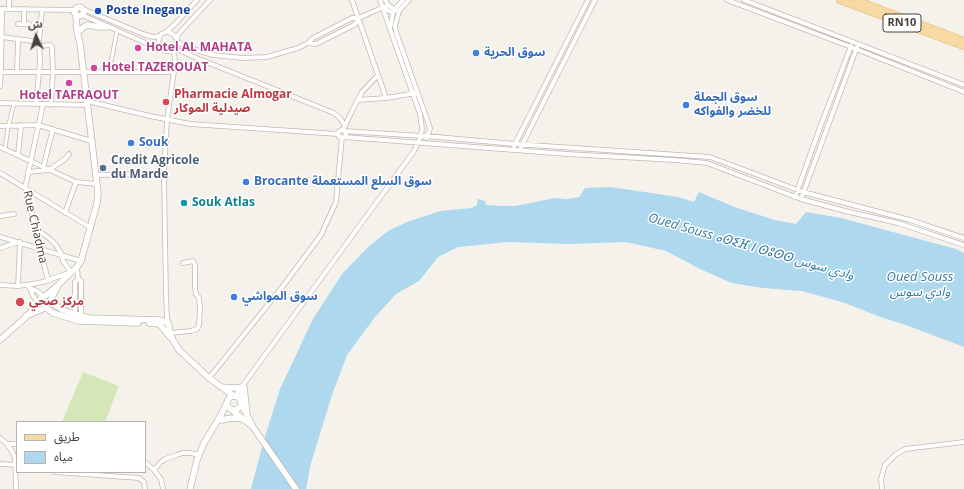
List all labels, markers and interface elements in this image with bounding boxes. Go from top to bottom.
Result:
place label: Poste Inegane [106,4,190,18]
marker: Poste Inegane [93,6,103,16]
road number: RN10 [883,14,921,32]
north arrow [16,16,56,56]
text: ش [27,16,43,32]
place label: Hotel AL MAHATA [146,41,252,55]
marker: Hotel AL MAHATA [133,43,143,53]
place label: سوق الحرية [484,46,545,60]
marker: سوق الحرية [471,48,481,58]
place label: Hotel TAZEROUAT [102,61,208,75]
marker: Hotel TAZEROUAT [89,63,99,73]
marker: Hotel TAFRAOUT [64,78,74,88]
place label: Pharmacie Almogar صيدلية الموكار [174,88,292,116]
place label: Hotel TAFRAOUT [19,89,119,103]
place label: سوق الجملة للخضر والفواكه [694,91,771,119]
marker: Pharmacie Almogar صيدلية الموكار [161,97,171,107]
marker: سوق الجملة للخضر والفواكه [681,100,691,110]
place label: Souk [139,136,168,150]
marker: Souk [126,138,136,148]
place label: Credit Agricole du Marde [111,154,199,182]
marker: Credit Agricole du Marde [98,163,108,173]
place label: Brocante سوق السلع المستعملة [254,175,432,189]
marker: Brocante سوق السلع المستعملة [241,177,251,187]
street label: Rue Chiadma [20,189,50,265]
place label: Souk Atlas [192,196,255,210]
marker: Souk Atlas [179,198,189,208]
water label: Oued Souss ⴰⵙⵉⴼ ⵏ ⵙⵓⵙⵙ وادي سوس [646,210,856,284]
water label: Oued Souss وادي سوس [887,269,953,300]
place label: سوق المواشي [242,290,318,304]
marker: سوق المواشي [229,292,239,302]
place label: مركز صحي [29,295,84,309]
marker: مركز صحي [14,296,26,308]
legend [16,421,146,473]
text: طريق [54,428,80,445]
text: مياه [54,448,73,465]

